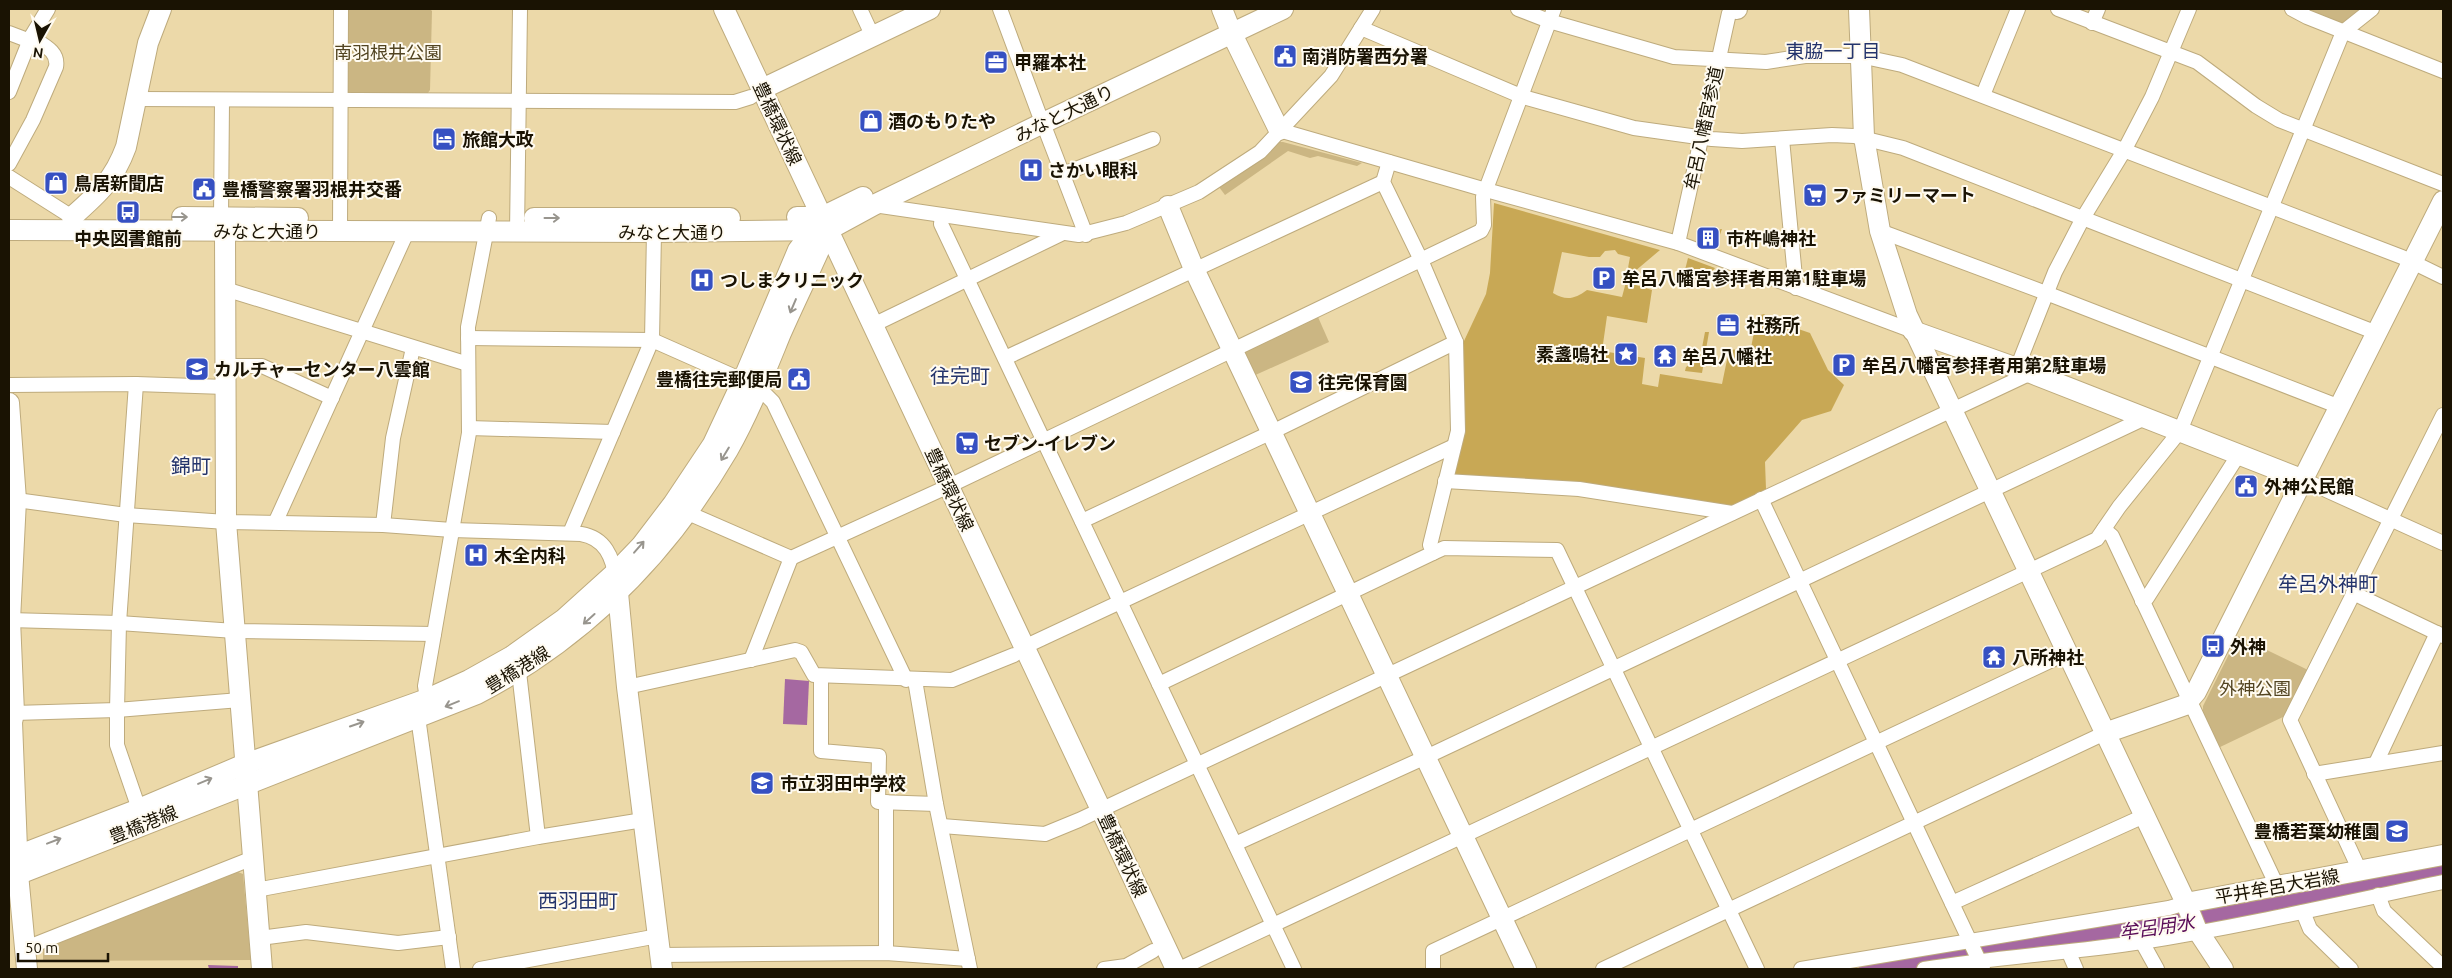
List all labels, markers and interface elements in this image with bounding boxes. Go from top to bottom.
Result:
north arrow [15,15,65,65]
district label: 東脇一丁目 [1785,40,1881,62]
park label: 南羽根井公園 [334,42,442,62]
public building icon: 南消防署西分署 [1272,43,1298,69]
text: N [32,44,44,62]
place label: 南消防署西分署 [1302,46,1428,66]
office icon: 甲羅本社 [983,49,1009,75]
place label: 甲羅本社 [1014,52,1086,72]
street label: 牟呂八幡宮参道 [1680,64,1726,192]
street label: 豊橋環状線 [750,78,806,168]
street label: みなと大通り [1011,80,1117,146]
shop icon: 酒のもりたや [858,108,884,134]
place label: 酒のもりたや [888,111,996,131]
hotel icon: 旅館大政 [431,126,457,152]
place label: 旅館大政 [462,129,534,149]
hospital icon: さかい眼科 [1018,157,1044,183]
place label: さかい眼科 [1048,160,1138,180]
shop icon: 鳥居新聞店 [43,170,69,196]
place label: 鳥居新聞店 [74,173,164,193]
public building icon: 豊橋警察署羽根井交番 [191,176,217,202]
place label: 豊橋警察署羽根井交番 [222,179,402,199]
supermarket icon: ファミリーマート [1802,182,1828,208]
place label: ファミリーマート [1832,185,1976,205]
bus stop icon: 中央図書館前 [115,199,141,225]
one-way arrow [172,212,188,222]
one-way arrow [544,213,560,223]
street label: みなと大通り [213,221,321,241]
street label: みなと大通り [618,222,726,242]
building icon: 市杵嶋神社 [1695,225,1721,251]
place label: 中央図書館前 [74,228,182,248]
place label: 市杵嶋神社 [1726,228,1816,248]
parking icon: 牟呂八幡宮参拝者用第1駐車場 [1591,265,1617,291]
hospital icon: つしまクリニック [689,267,715,293]
place label: 牟呂八幡宮参拝者用第1駐車場 [1622,268,1866,288]
place label: つしまクリニック [720,270,864,290]
one-way arrow [788,298,798,313]
office icon: 社務所 [1715,312,1741,338]
place label: 社務所 [1746,315,1800,335]
place icon: 素盞嗚社 [1613,341,1639,367]
temple icon: 牟呂八幡社 [1652,343,1678,369]
place label: 素盞嗚社 [1536,344,1608,364]
place label: 牟呂八幡社 [1682,346,1772,366]
parking icon: 牟呂八幡宮参拝者用第2駐車場 [1831,352,1857,378]
place label: 牟呂八幡宮参拝者用第2駐車場 [1862,355,2106,375]
school or university icon: カルチャーセンター八雲館 [184,356,210,382]
place label: カルチャーセンター八雲館 [214,359,430,379]
district label: 往完町 [930,364,990,387]
public building icon: 豊橋往完郵便局 [786,366,812,392]
place label: 豊橋往完郵便局 [656,369,782,389]
school or university icon: 往完保育園 [1288,369,1314,395]
place label: 往完保育園 [1318,372,1408,392]
supermarket icon: セブン-イレブン [954,430,980,456]
place label: セブン-イレブン [984,433,1116,453]
street label: 豊橋環状線 [922,444,978,534]
one-way arrow [720,446,730,460]
district label: 錦町 [171,454,211,477]
public building icon: 外神公民館 [2233,473,2259,499]
place label: 外神公民館 [2264,476,2354,496]
one-way arrow [634,541,645,554]
hospital icon: 木全内科 [463,542,489,568]
place label: 木全内科 [494,545,566,565]
district label: 牟呂外神町 [2278,572,2378,595]
one-way arrow [583,613,596,624]
bus stop icon: 外神 [2200,633,2226,659]
place label: 外神 [2230,636,2266,656]
street label: 豊橋港線 [481,641,553,697]
temple icon: 八所神社 [1981,644,2007,670]
place label: 八所神社 [2012,647,2084,667]
park label: 外神公園 [2219,678,2291,698]
one-way arrow [445,700,460,709]
one-way arrow [349,718,365,728]
school or university icon: 市立羽田中学校 [749,770,775,796]
place label: 市立羽田中学校 [780,773,906,793]
one-way arrow [197,775,212,785]
street label: 豊橋港線 [106,801,180,847]
street label: 豊橋環状線 [1095,810,1151,900]
school or university icon: 豊橋若葉幼稚園 [2384,818,2410,844]
place label: 豊橋若葉幼稚園 [2254,821,2380,841]
one-way arrow [46,836,61,845]
street label: 平井牟呂大岩線 [2213,865,2341,907]
district label: 西羽田町 [538,889,618,912]
water label: 牟呂用水 [2118,911,2198,943]
scale bar [18,930,108,962]
text: 50 m [25,939,58,956]

